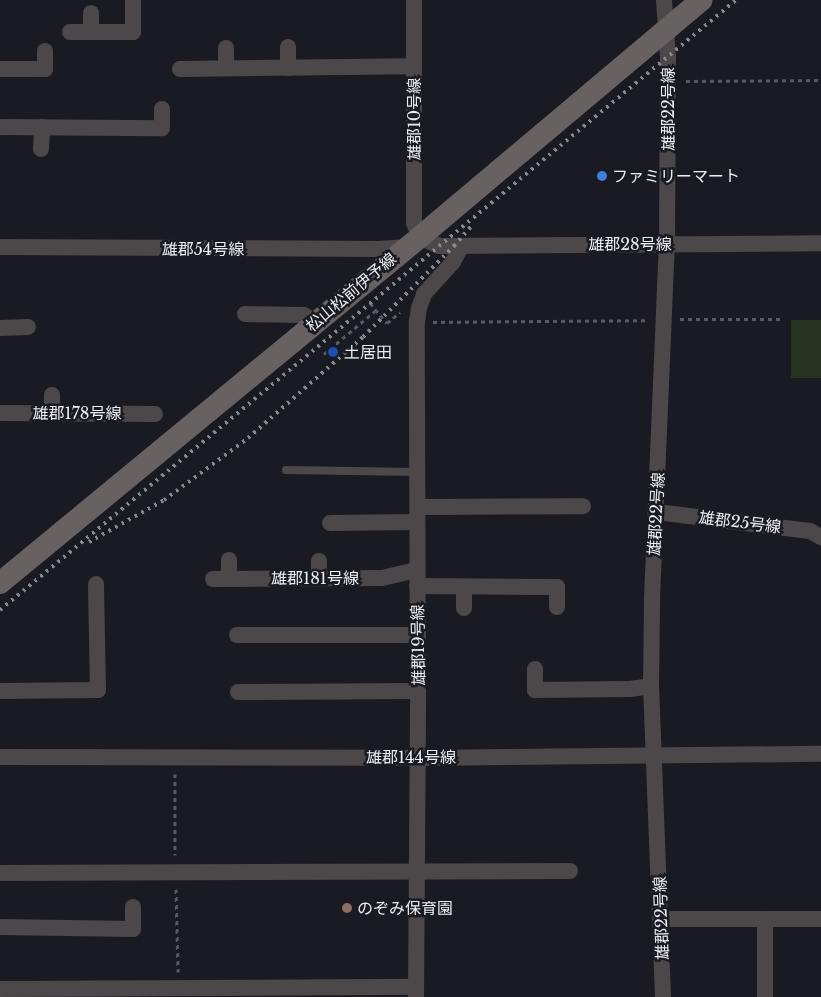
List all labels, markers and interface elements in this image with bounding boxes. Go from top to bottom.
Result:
street label: 雄郡22号線 [658,67,678,151]
street label: 雄郡10号線 [404,78,424,160]
place label: ファミリーマート [612,166,740,186]
marker: ファミリーマート [596,170,608,182]
street label: 雄郡28号線 [588,234,672,254]
street label: 雄郡54号線 [162,239,244,259]
street label: 松山松前伊予線 [302,249,400,335]
place label: 土居田 [344,342,392,362]
marker: 土居田 [326,345,340,359]
street label: 雄郡178号線 [33,403,121,423]
street label: 雄郡22号線 [644,472,668,556]
street label: 雄郡25号線 [698,507,782,537]
street label: 雄郡181号線 [271,568,359,588]
street label: 雄郡19号線 [408,604,428,686]
street label: 雄郡144号線 [366,747,456,767]
street label: 雄郡22号線 [650,876,672,960]
place label: のぞみ保育園 [357,898,453,918]
marker: のぞみ保育園 [341,902,353,914]

